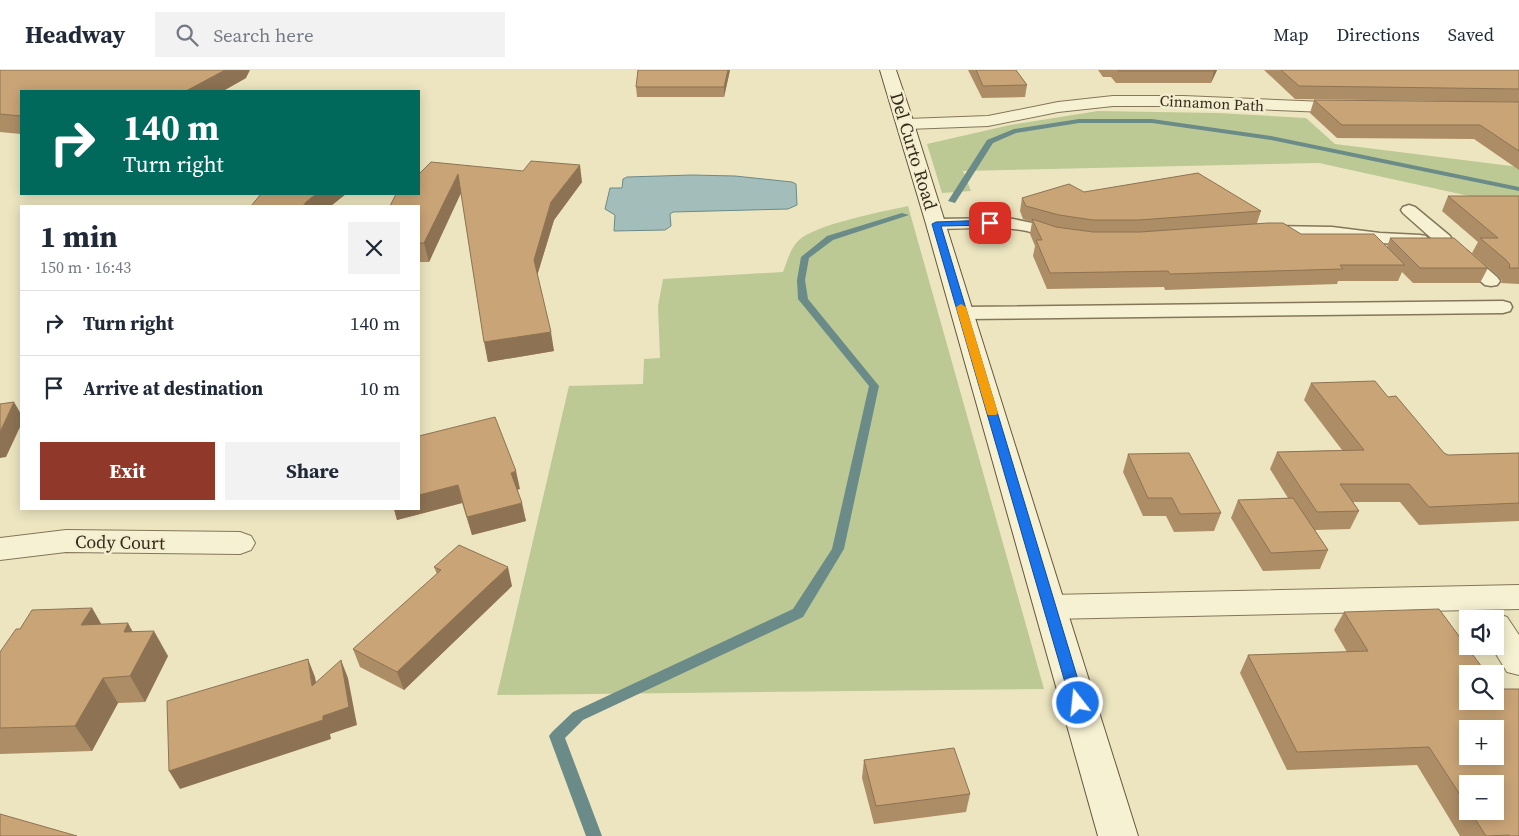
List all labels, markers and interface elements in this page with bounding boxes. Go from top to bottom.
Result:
search box [155,12,505,57]
text: Headway [25,18,125,51]
icon: search [173,21,201,49]
text: Search here [213,22,314,48]
text: Map [1273,22,1309,47]
text: Directions [1337,22,1420,47]
text: Saved [1448,22,1494,47]
street label: Del Curto Road [884,89,944,213]
street label: Cinnamon Path [1159,90,1265,116]
text: 140 m [123,104,219,152]
icon: right [40,110,105,175]
text: Turn right [123,149,224,179]
pin [969,202,1011,244]
icon: arrive [976,209,1004,237]
text: 1 min [40,216,118,257]
button: close [348,222,400,274]
text: 150 m · 16:43 [40,256,131,278]
icon: right [40,309,68,337]
text: Turn right [83,310,174,336]
text: 140 m [350,310,400,336]
icon: arrive [40,374,68,402]
text: Arrive at destination [83,375,263,401]
text: 10 m [359,375,400,401]
button: Exit [40,442,215,500]
button: Share [225,442,400,500]
street label: Cody Court [75,529,165,555]
map controls [1459,610,1504,820]
button: sound [1459,610,1504,655]
button: search [1459,665,1504,710]
position arrow [1051,676,1103,728]
button: + [1459,720,1504,765]
button: − [1459,775,1504,820]

